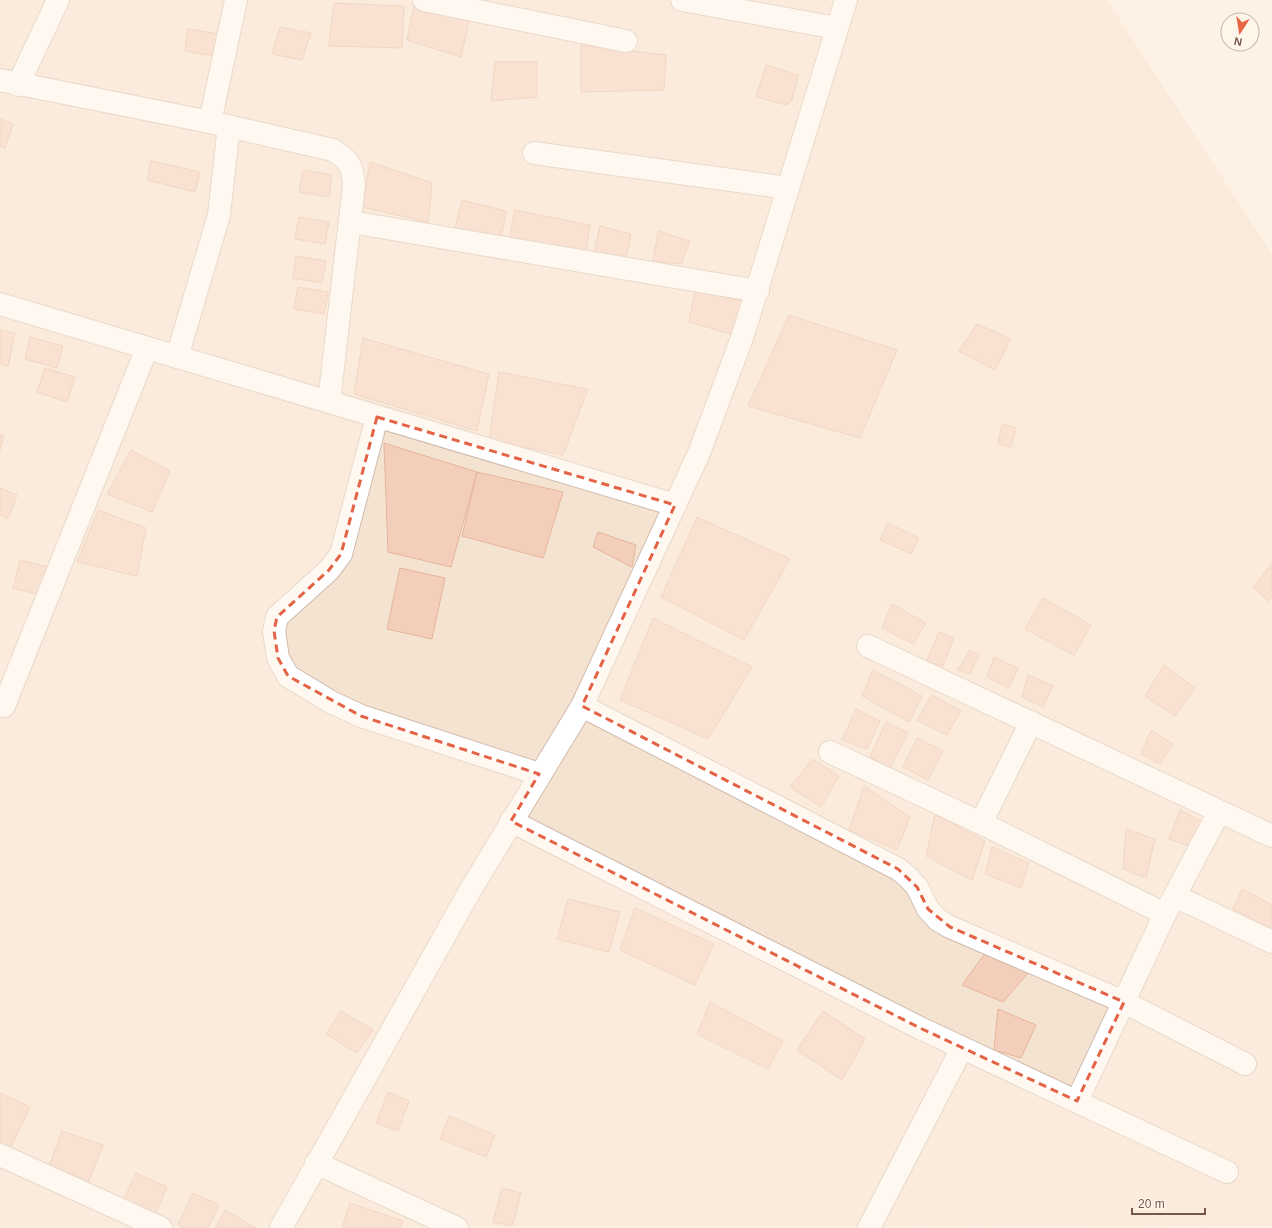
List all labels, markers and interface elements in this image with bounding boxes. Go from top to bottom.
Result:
north arrow [1220,12,1260,52]
text: N [1233,35,1243,48]
scale bar [1132,1190,1205,1216]
text: 20 m [1138,1197,1165,1211]

